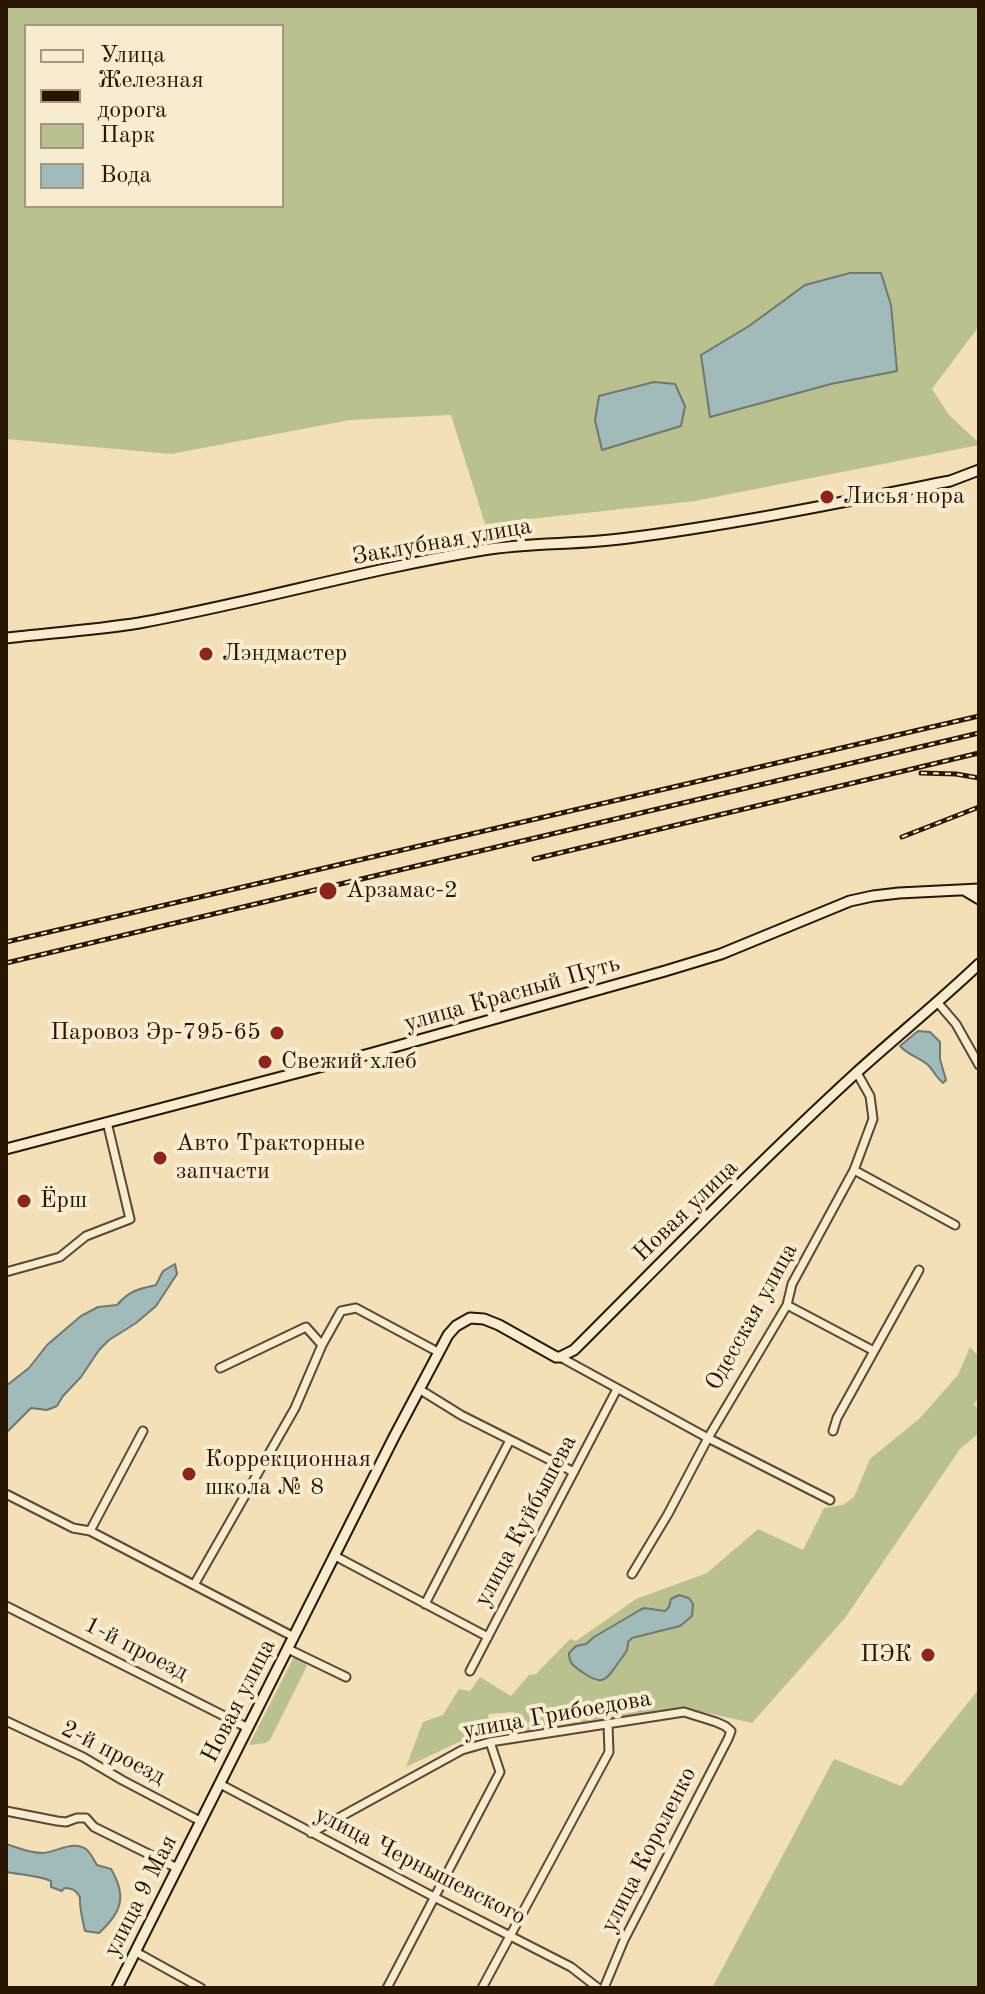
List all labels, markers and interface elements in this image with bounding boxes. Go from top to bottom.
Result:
legend [24,24,284,208]
text: Улица [100,44,165,68]
text: Железная дорога [97,69,204,123]
text: Парк [100,124,155,148]
text: Вода [100,164,151,188]
place label: Лисья нора [843,483,965,511]
marker: Лисья нора [818,488,836,506]
street label: Заклубная улица [350,512,534,572]
place label: Лэндмастер [222,640,347,668]
marker: Лэндмастер [197,645,215,663]
place label: Арзамас-2 [346,877,458,905]
marker: Арзамас-2 [317,880,339,902]
street label: улица Красный Путь [401,949,623,1039]
place label: Паровоз Эр-795-65 [50,1019,261,1047]
marker: Паровоз Эр-795-65 [268,1024,286,1042]
place label: Свежий хлеб [281,1048,417,1076]
marker: Свежий хлеб [256,1053,274,1071]
place label: Авто Тракторные запчасти [176,1130,365,1186]
marker: Авто Тракторные запчасти [151,1149,169,1167]
street label: Новая улица [628,1154,744,1268]
place label: Ёрш [40,1187,87,1215]
marker: Ёрш [15,1192,33,1210]
street label: Одесская улица [700,1238,804,1396]
street label: улица Куйбышева [469,1430,583,1612]
place label: Коррекционная школа № 8 [205,1446,371,1502]
marker: Коррекционная школа № 8 [180,1465,198,1483]
street label: 1-й проезд [79,1610,193,1688]
street label: Новая улица [196,1634,282,1768]
place label: ПЭК [860,1641,912,1669]
marker: ПЭК [919,1646,937,1664]
street label: улица Грибоедова [460,1684,654,1746]
street label: 2-й проезд [56,1714,170,1792]
street label: улица Короленко [595,1762,703,1938]
street label: улица Чернышевского [310,1800,530,1932]
street label: улица 9 Мая [98,1830,184,1962]

